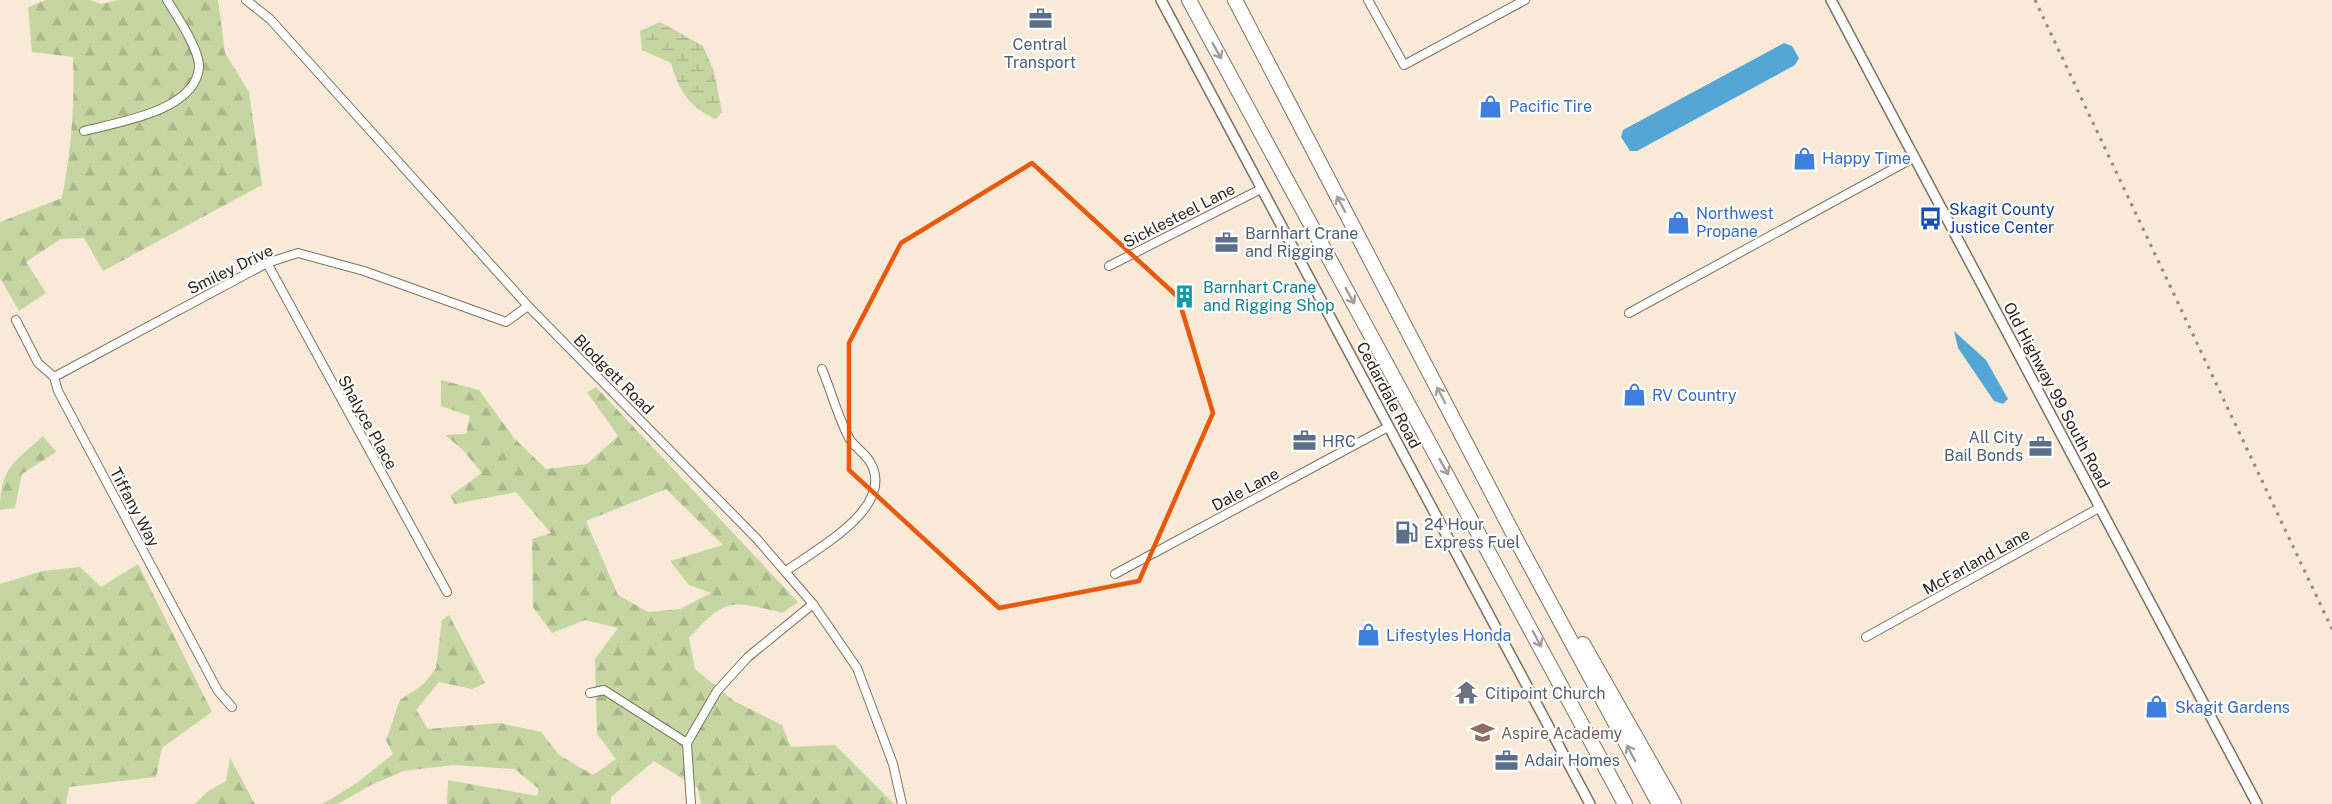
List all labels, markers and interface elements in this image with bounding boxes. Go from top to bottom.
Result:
office icon: Central Transport [1027,6,1053,32]
place label: Central Transport [1004,35,1076,72]
one-way arrow [1212,42,1223,60]
shop icon: Pacific Tire [1478,93,1504,119]
place label: Pacific Tire [1509,97,1592,116]
shop icon: Happy Time [1791,145,1817,171]
place label: Happy Time [1822,149,1911,168]
street label: Sicklesteel Lane [1120,179,1238,252]
one-way arrow [1335,195,1346,213]
place label: Skagit County Justice Center [1949,200,2055,237]
place label: Northwest Propane [1696,204,1774,241]
bus stop icon: Skagit County Justice Center [1918,205,1944,231]
shop icon: Northwest Propane [1665,209,1691,235]
place label: Barnhart Crane and Rigging [1245,224,1358,261]
office icon: Barnhart Crane and Rigging [1214,229,1240,255]
street label: Smiley Drive [184,241,276,298]
place label: Barnhart Crane and Rigging Shop [1203,278,1335,315]
building icon: Barnhart Crane and Rigging Shop [1172,283,1198,309]
one-way arrow [1344,287,1356,304]
street label: Old Highway 99 South Road [1999,299,2114,491]
street label: Blodgett Road [570,330,658,418]
street label: Cedardale Road [1352,339,1425,452]
street label: Shalyce Place [334,372,401,473]
shop icon: RV Country [1621,382,1647,408]
place label: RV Country [1652,386,1737,405]
one-way arrow [1435,387,1447,404]
office icon: HRC [1291,428,1317,454]
place label: All City Bail Bonds [1944,428,2023,465]
place label: HRC [1322,432,1356,451]
office icon: All City Bail Bonds [2028,433,2054,459]
one-way arrow [1439,458,1450,476]
street label: Tiffany Way [106,464,164,551]
street label: Dale Lane [1208,464,1282,515]
place label: 24 Hour Express Fuel [1424,515,1520,552]
fuel station icon: 24 Hour Express Fuel [1393,520,1419,546]
street label: McFarland Lane [1919,524,2033,599]
shop icon: Lifestyles Honda [1355,622,1381,648]
place label: Lifestyles Honda [1386,626,1511,645]
one-way arrow [1531,630,1543,648]
temple icon: Citipoint Church [1454,680,1480,706]
place label: Citipoint Church [1485,684,1605,703]
shop icon: Skagit Gardens [2144,694,2170,720]
place label: Skagit Gardens [2175,698,2290,717]
school or university icon: Aspire Academy [1470,720,1496,746]
place label: Aspire Academy [1501,724,1623,743]
one-way arrow [1625,744,1636,762]
office icon: Adair Homes [1493,747,1519,773]
place label: Adair Homes [1524,751,1620,770]

